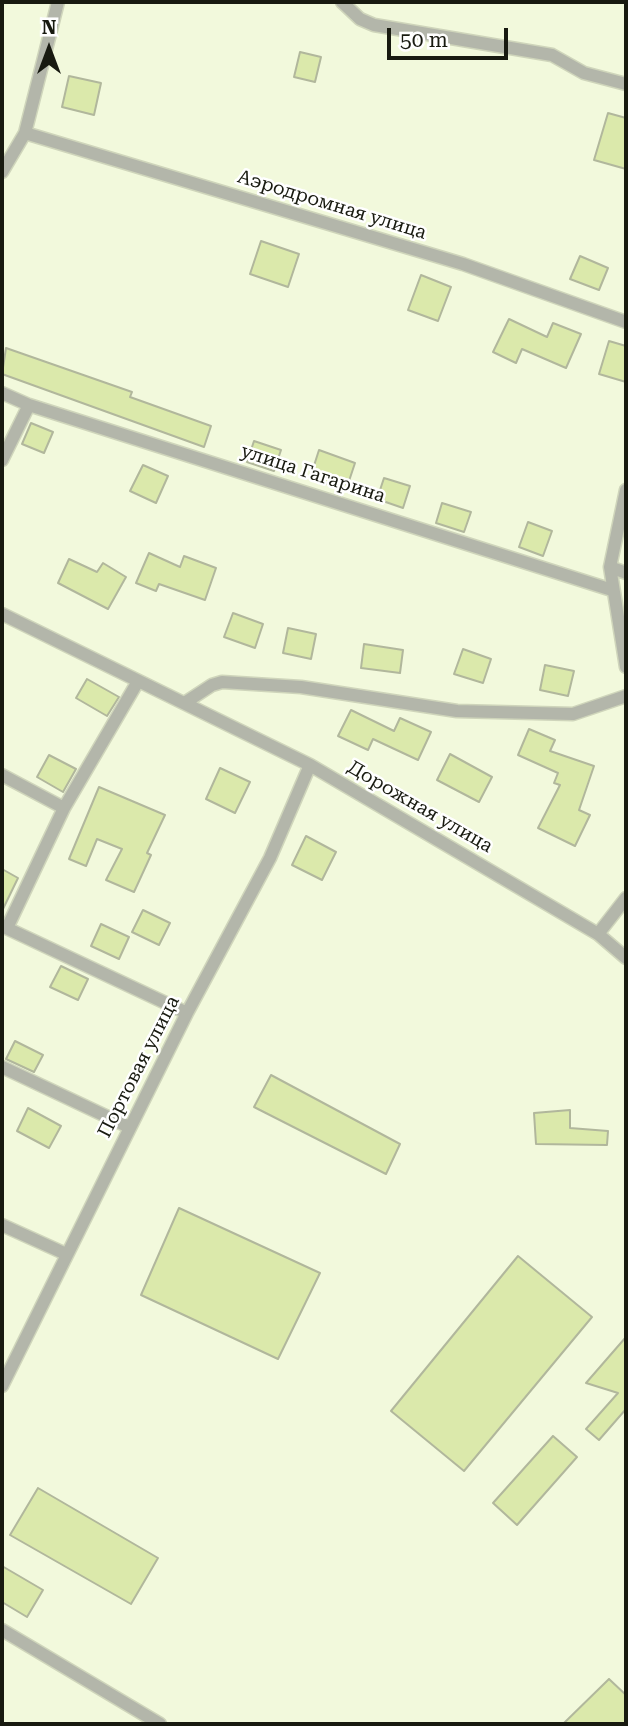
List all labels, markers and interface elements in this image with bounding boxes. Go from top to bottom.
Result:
north arrow [14,14,84,84]
scale bar [390,14,511,58]
text: N [42,16,56,39]
text: 50 m [400,28,448,52]
street label: Аэродромная улица [235,165,429,245]
street label: улица Гагарина [238,440,388,508]
street label: Дорожная улица [343,756,497,858]
street label: Портовая улица [93,992,185,1142]

